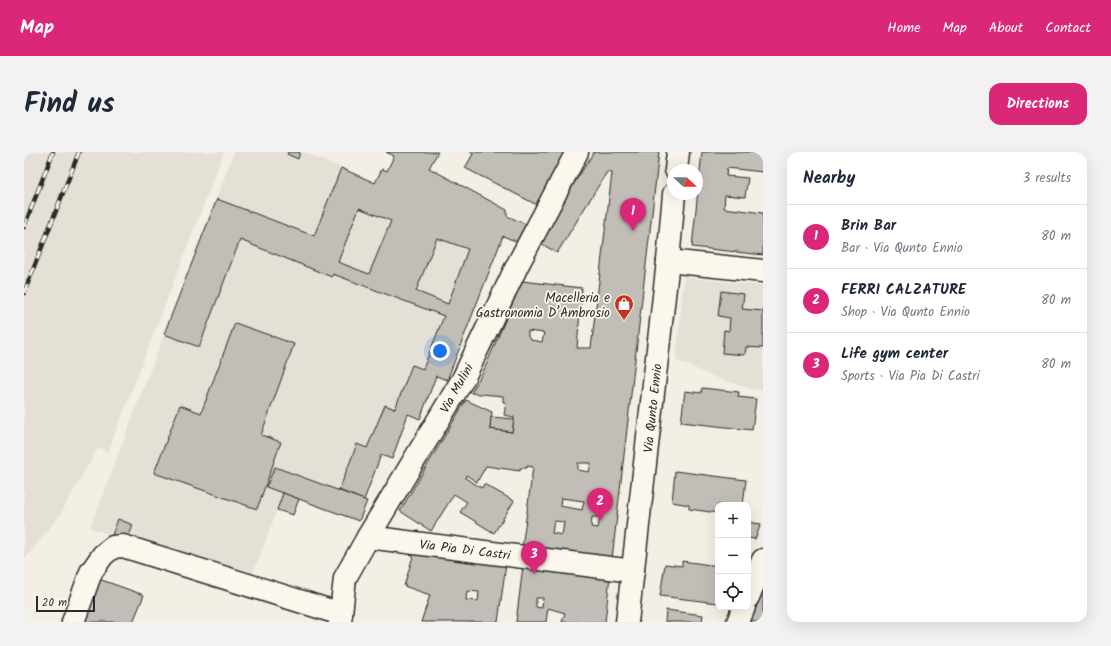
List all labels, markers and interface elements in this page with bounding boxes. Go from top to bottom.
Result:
text: Map [20,13,54,43]
text: Home [887,17,921,39]
text: Map [943,17,967,39]
text: About [989,17,1023,39]
text: Contact [1045,17,1091,39]
text: Find us [24,82,115,127]
button: Directions [989,83,1087,125]
north arrow [667,164,703,200]
text: Nearby [803,165,855,192]
text: 3 results [1023,168,1071,189]
pin: 1 [620,198,646,231]
text: Brin Bar [841,214,896,238]
text: 1 [814,226,818,247]
text: 80 m [1041,226,1071,247]
text: Bar · Via Qunto Ennio [841,238,963,259]
text: FERRI CALZATURE [841,278,966,302]
place label: Macelleria e Gastronomia D’Ambrosio [476,288,610,324]
text: 2 [812,290,820,311]
text: 80 m [1041,290,1071,311]
shop icon: Macelleria e Gastronomia D’Ambrosio [613,293,635,321]
text: Shop · Via Qunto Ennio [841,302,970,323]
your location [430,341,450,361]
text: Life gym center [841,342,948,366]
text: 3 [812,354,820,375]
text: 80 m [1041,354,1071,375]
street label: Via Mulini [435,359,480,417]
street label: Via Qunto Ennio [638,362,669,454]
text: Sports · Via Pia Di Castri [841,366,980,387]
pin: 2 [587,488,613,521]
map controls [715,502,751,610]
button: + [715,502,751,538]
street label: Via Pia Di Castri [418,535,512,567]
button: − [715,538,751,574]
pin: 3 [521,541,547,574]
button: locate [715,574,751,610]
scale bar [36,594,95,613]
text: 20 m [42,594,67,612]

